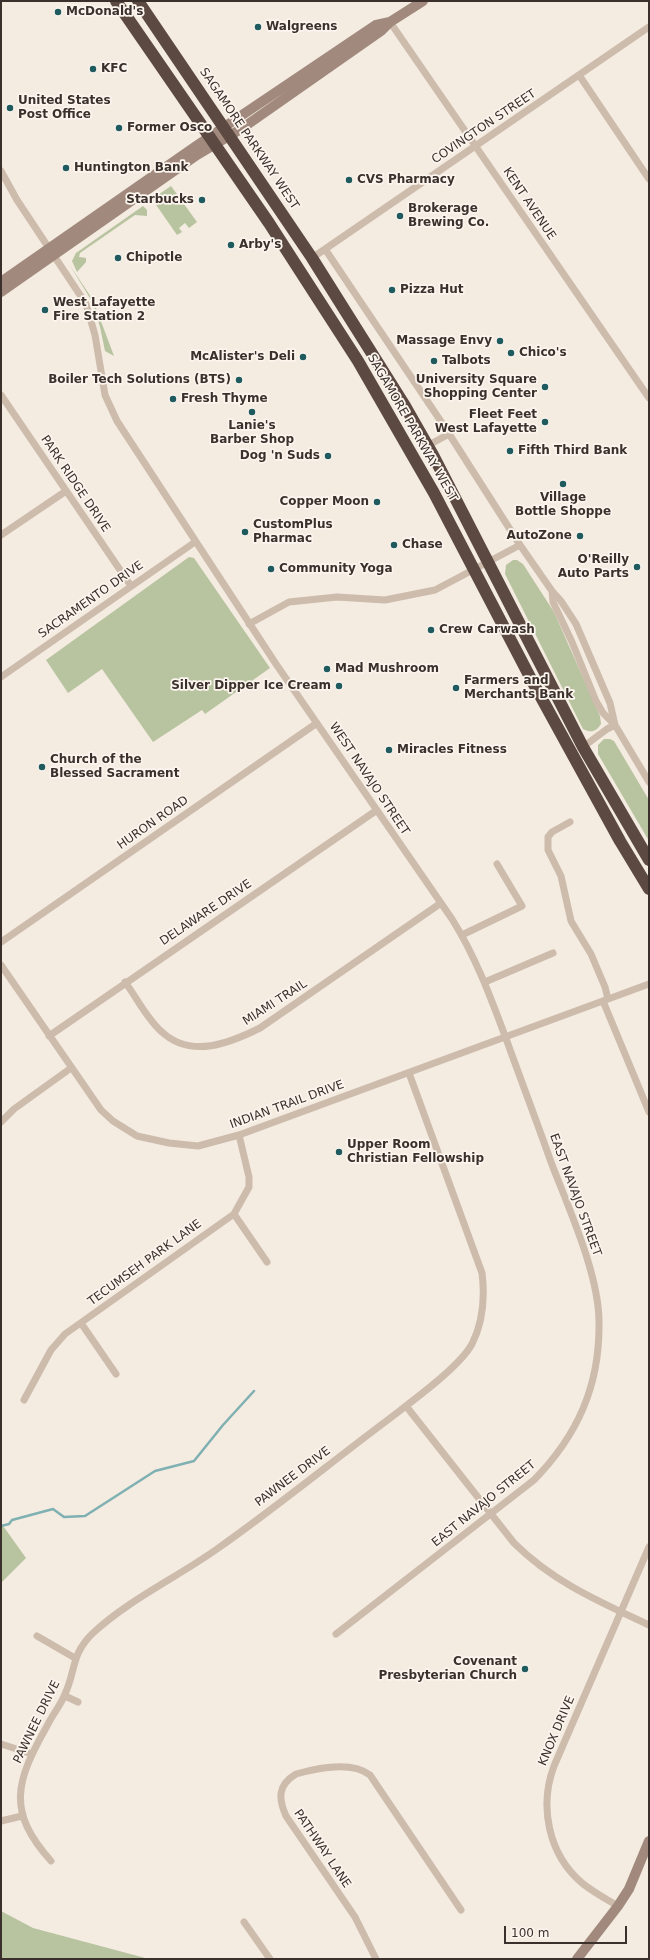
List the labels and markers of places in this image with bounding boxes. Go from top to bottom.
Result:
place label: McDonald's [66,5,143,19]
marker: McDonald's [53,7,63,17]
place label: Walgreens [266,20,337,34]
marker: Walgreens [253,22,263,32]
place label: KFC [101,62,127,76]
marker: KFC [88,64,98,74]
place label: United States Post Office [18,94,111,122]
marker: United States Post Office [5,103,15,113]
place label: Former Osco [127,121,212,135]
marker: Former Osco [114,123,124,133]
place label: Huntington Bank [74,161,189,175]
marker: Huntington Bank [61,163,71,173]
place label: CVS Pharmacy [357,173,455,187]
marker: CVS Pharmacy [344,175,354,185]
place label: Starbucks [126,193,194,207]
marker: Starbucks [197,195,207,205]
place label: Brokerage Brewing Co. [408,202,489,230]
marker: Brokerage Brewing Co. [395,211,405,221]
place label: Arby's [239,238,281,252]
marker: Arby's [226,240,236,250]
place label: Chipotle [126,251,182,265]
marker: Chipotle [113,253,123,263]
place label: Pizza Hut [400,283,463,297]
marker: Pizza Hut [387,285,397,295]
place label: West Lafayette Fire Station 2 [53,296,155,324]
marker: West Lafayette Fire Station 2 [40,305,50,315]
place label: Massage Envy [396,334,492,348]
marker: Massage Envy [495,336,505,346]
place label: Chico's [519,346,567,360]
marker: Chico's [506,348,516,358]
place label: McAlister's Deli [190,350,295,364]
marker: McAlister's Deli [298,352,308,362]
place label: Talbots [442,354,491,368]
marker: Talbots [429,356,439,366]
place label: Boiler Tech Solutions (BTS) [48,373,231,387]
place label: University Square Shopping Center [416,373,537,401]
marker: Boiler Tech Solutions (BTS) [234,375,244,385]
marker: University Square Shopping Center [540,382,550,392]
place label: Fresh Thyme [181,392,268,406]
marker: Fresh Thyme [168,394,178,404]
marker: Lanie's Barber Shop [247,407,257,417]
place label: Fleet Feet West Lafayette [435,408,537,436]
marker: Fleet Feet West Lafayette [540,417,550,427]
place label: Lanie's Barber Shop [210,419,294,447]
place label: Fifth Third Bank [518,444,627,458]
marker: Fifth Third Bank [505,446,515,456]
place label: Dog 'n Suds [240,449,320,463]
marker: Dog 'n Suds [323,451,333,461]
marker: Village Bottle Shoppe [558,479,568,489]
place label: Village Bottle Shoppe [515,491,611,519]
place label: Copper Moon [280,495,369,509]
marker: Copper Moon [372,497,382,507]
place label: CustomPlus Pharmac [253,518,333,546]
marker: CustomPlus Pharmac [240,527,250,537]
place label: AutoZone [507,529,572,543]
marker: AutoZone [575,531,585,541]
place label: Chase [402,538,443,552]
marker: Chase [389,540,399,550]
place label: O'Reilly Auto Parts [558,553,629,581]
place label: Community Yoga [279,562,393,576]
marker: O'Reilly Auto Parts [632,562,642,572]
marker: Community Yoga [266,564,276,574]
place label: Crew Carwash [439,623,535,637]
marker: Crew Carwash [426,625,436,635]
place label: Mad Mushroom [335,662,439,676]
marker: Mad Mushroom [322,664,332,674]
place label: Farmers and Merchants Bank [464,674,573,702]
place label: Silver Dipper Ice Cream [171,679,331,693]
marker: Silver Dipper Ice Cream [334,681,344,691]
marker: Farmers and Merchants Bank [451,683,461,693]
place label: Miracles Fitness [397,743,507,757]
marker: Miracles Fitness [384,745,394,755]
place label: Church of the Blessed Sacrament [50,753,179,781]
marker: Church of the Blessed Sacrament [37,762,47,772]
place label: Upper Room Christian Fellowship [347,1138,484,1166]
marker: Upper Room Christian Fellowship [334,1147,344,1157]
place label: Covenant Presbyterian Church [378,1655,517,1683]
marker: Covenant Presbyterian Church [520,1664,530,1674]

